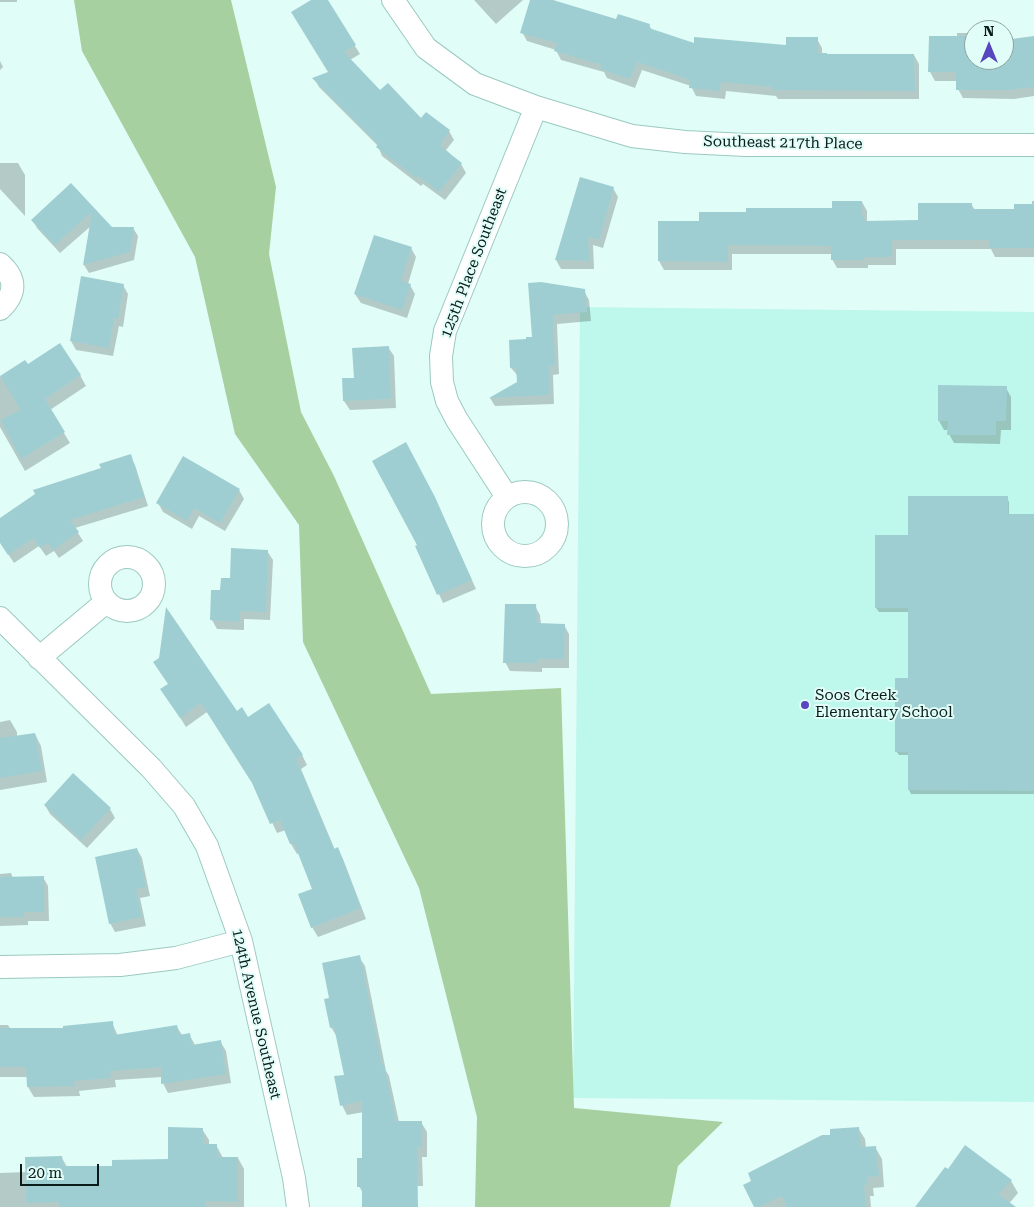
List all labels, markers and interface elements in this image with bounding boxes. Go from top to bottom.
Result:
north arrow [964,20,1014,70]
text: N [984,23,994,39]
street label: Southeast 217th Place [703,133,863,153]
street label: 125th Place Southeast [437,185,511,341]
place label: Soos Creek Elementary School [815,687,953,722]
marker: Soos Creek Elementary School [799,699,811,711]
street label: 124th Avenue Southeast [228,927,284,1101]
scale bar [22,1154,101,1186]
text: 20 m [28,1164,62,1182]

